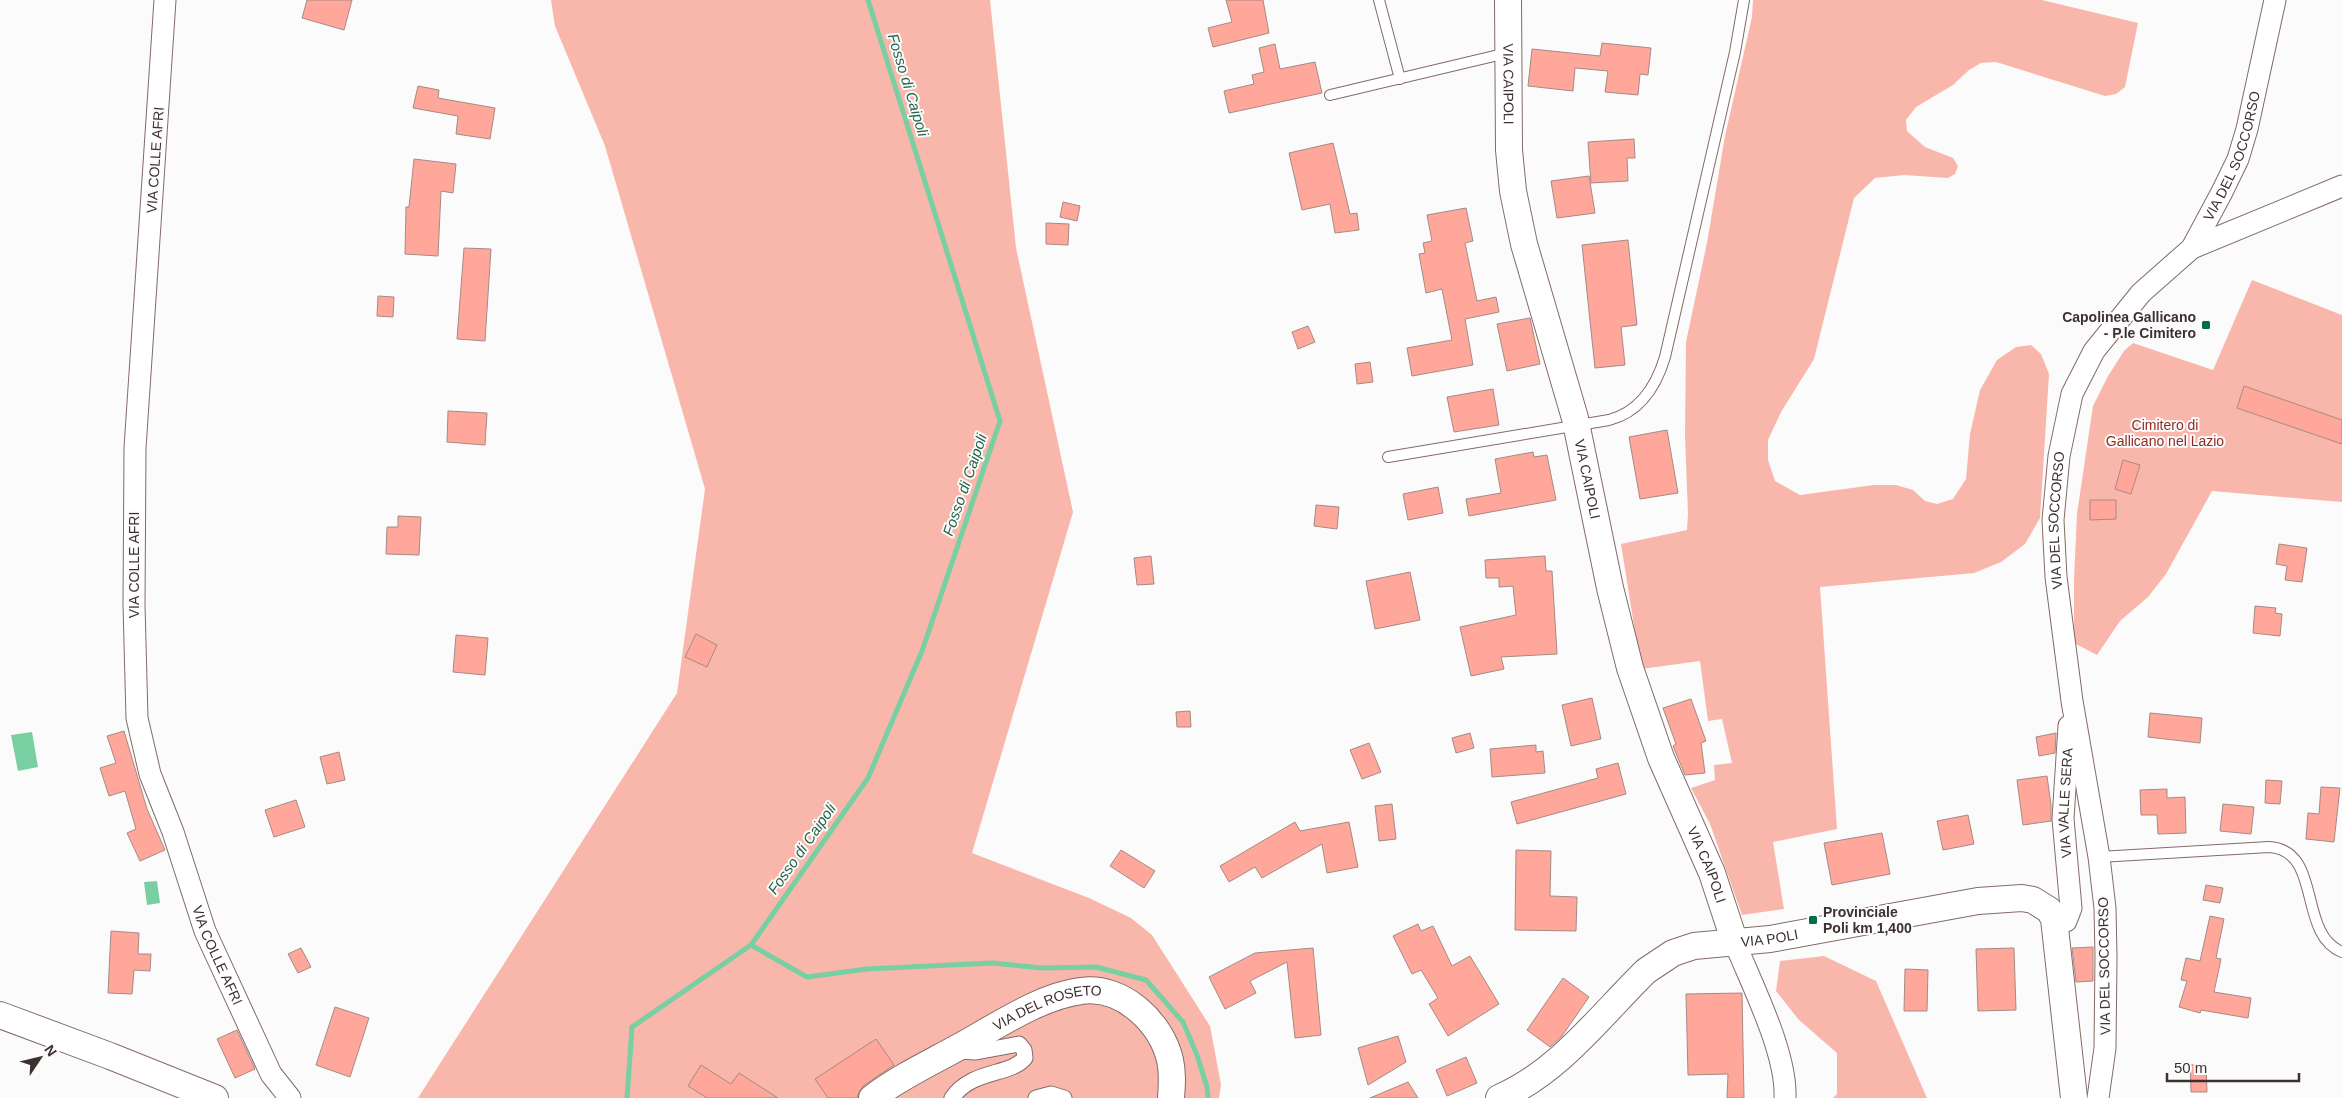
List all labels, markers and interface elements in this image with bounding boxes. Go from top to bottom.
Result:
water label: Fosso di Caipoli [885,31,932,139]
street label: VIA CAIPOLI [1500,43,1517,125]
street label: VIA DEL SOCCORSO [2200,89,2263,223]
street label: VIA COLLE AFRI [143,106,167,214]
place label: Capolinea Gallicano - P.le Cimitero [2062,309,2196,341]
marker: Capolinea Gallicano - P.le Cimitero [2200,319,2212,331]
park label: Cimitero di Gallicano nel Lazio [2106,417,2224,449]
water label: Fosso di Caipoli [939,431,990,538]
street label: VIA CAIPOLI [1572,438,1604,520]
street label: VIA DEL SOCCORSO [2045,451,2067,590]
street label: VIA COLLE AFRI [126,512,142,618]
street label: VIA VALLE SERA [2055,747,2076,859]
water label: Fosso di Caipoli [764,800,840,897]
street label: VIA CAIPOLI [1684,824,1729,905]
street label: VIA DEL SOCCORSO [2095,897,2113,1035]
street label: VIA COLLE AFRI [189,903,246,1007]
place label: Provinciale Poli km 1,400 [1823,904,1912,936]
marker: Provinciale Poli km 1,400 [1807,914,1819,926]
street label: VIA POLI [1740,926,1799,950]
street label: VIA DEL ROSETO [990,982,1102,1034]
north arrow [15,1033,65,1083]
text: N [41,1042,60,1059]
scale bar [2167,1050,2300,1082]
text: 50 m [2174,1059,2207,1076]

